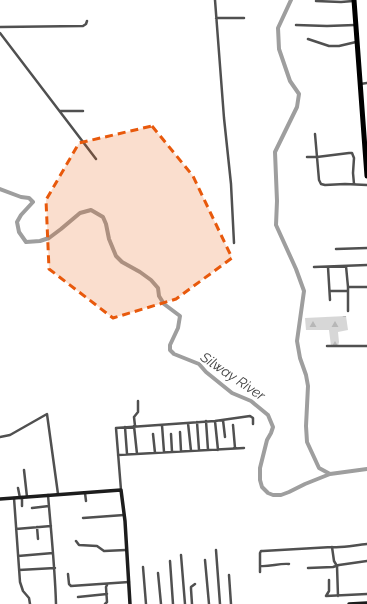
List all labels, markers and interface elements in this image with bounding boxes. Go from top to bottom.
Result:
water label: Silway River [197,348,269,404]

